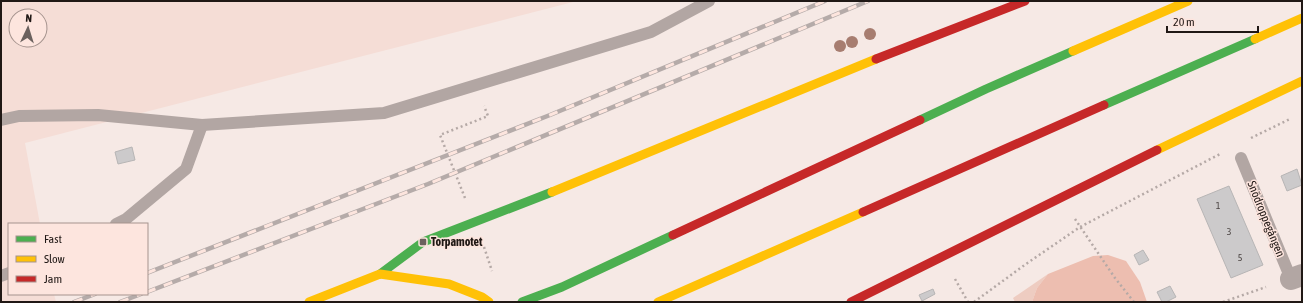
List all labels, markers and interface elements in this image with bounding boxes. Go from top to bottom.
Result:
north arrow [8,8,48,48]
scale bar [1167,8,1258,34]
text: N [25,12,32,24]
text: 20 m [1173,15,1195,29]
street label: Snödroppegången [1244,179,1288,259]
house number: 1 [1216,200,1221,211]
legend [8,223,148,295]
house number: 3 [1227,226,1232,237]
text: Fast [44,232,62,246]
place label: Torpamotet [431,235,483,249]
marker: Torpamotet [418,237,428,247]
text: Slow [44,252,65,266]
house number: 5 [1238,252,1243,263]
text: Jam [44,272,62,286]

